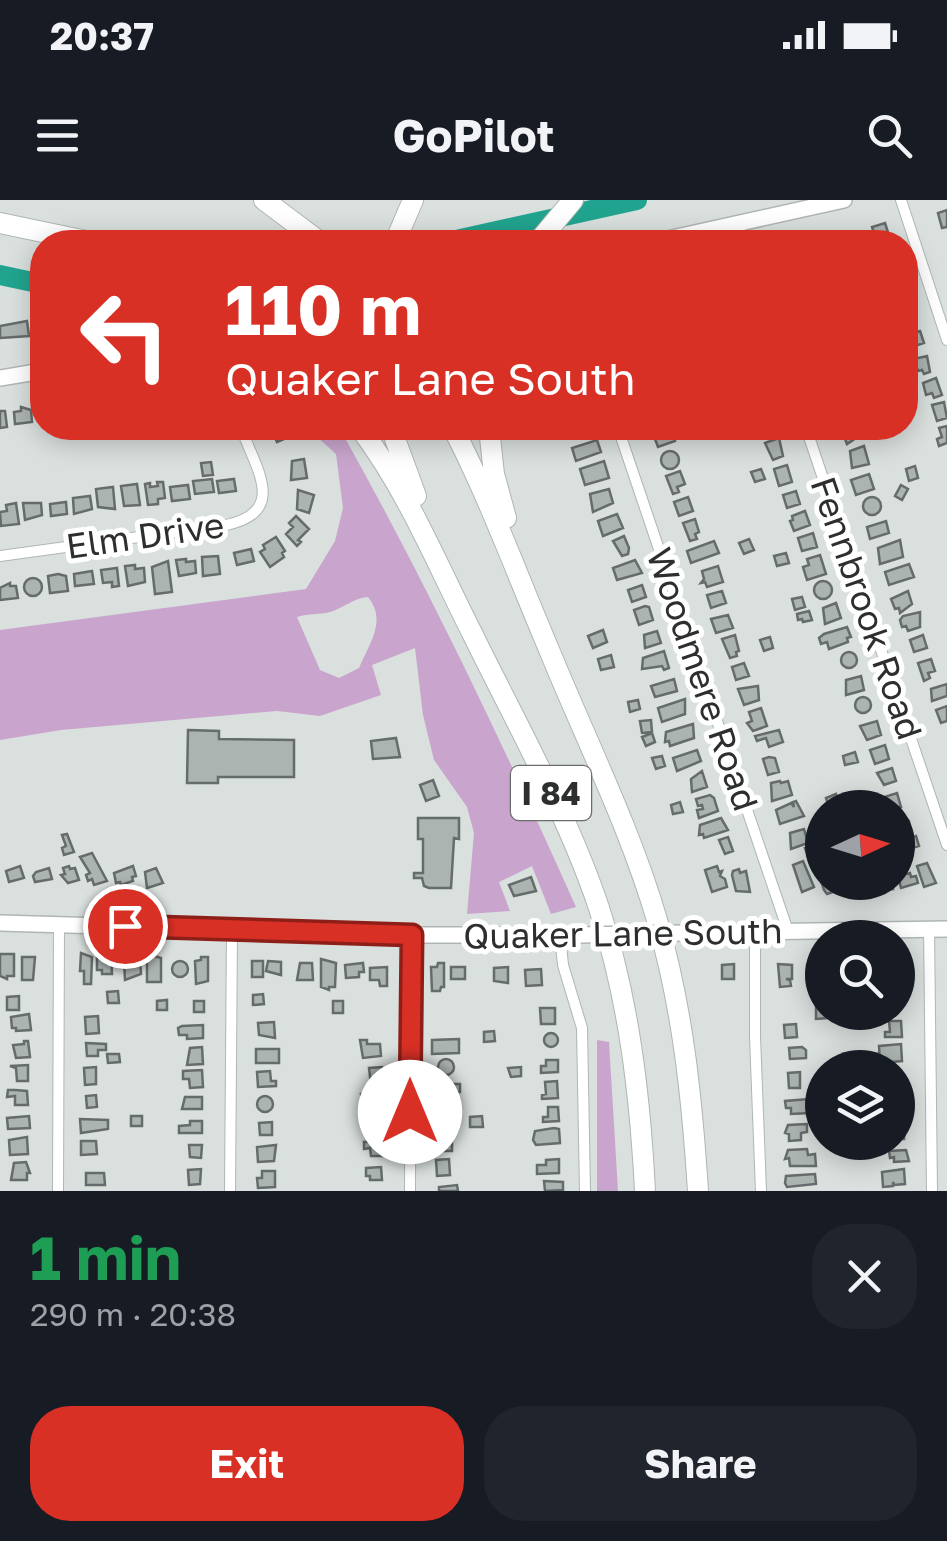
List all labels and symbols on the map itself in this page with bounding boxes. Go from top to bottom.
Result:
street label: Fennbrook Road [802,471,932,745]
street label: Elm Drive [63,503,227,567]
street label: Woodmere Road [638,542,768,816]
road number: I 84 [511,766,591,820]
north arrow [805,790,915,900]
pin [83,884,168,969]
street label: Quaker Lane South [463,909,783,957]
position arrow [358,1060,462,1164]

